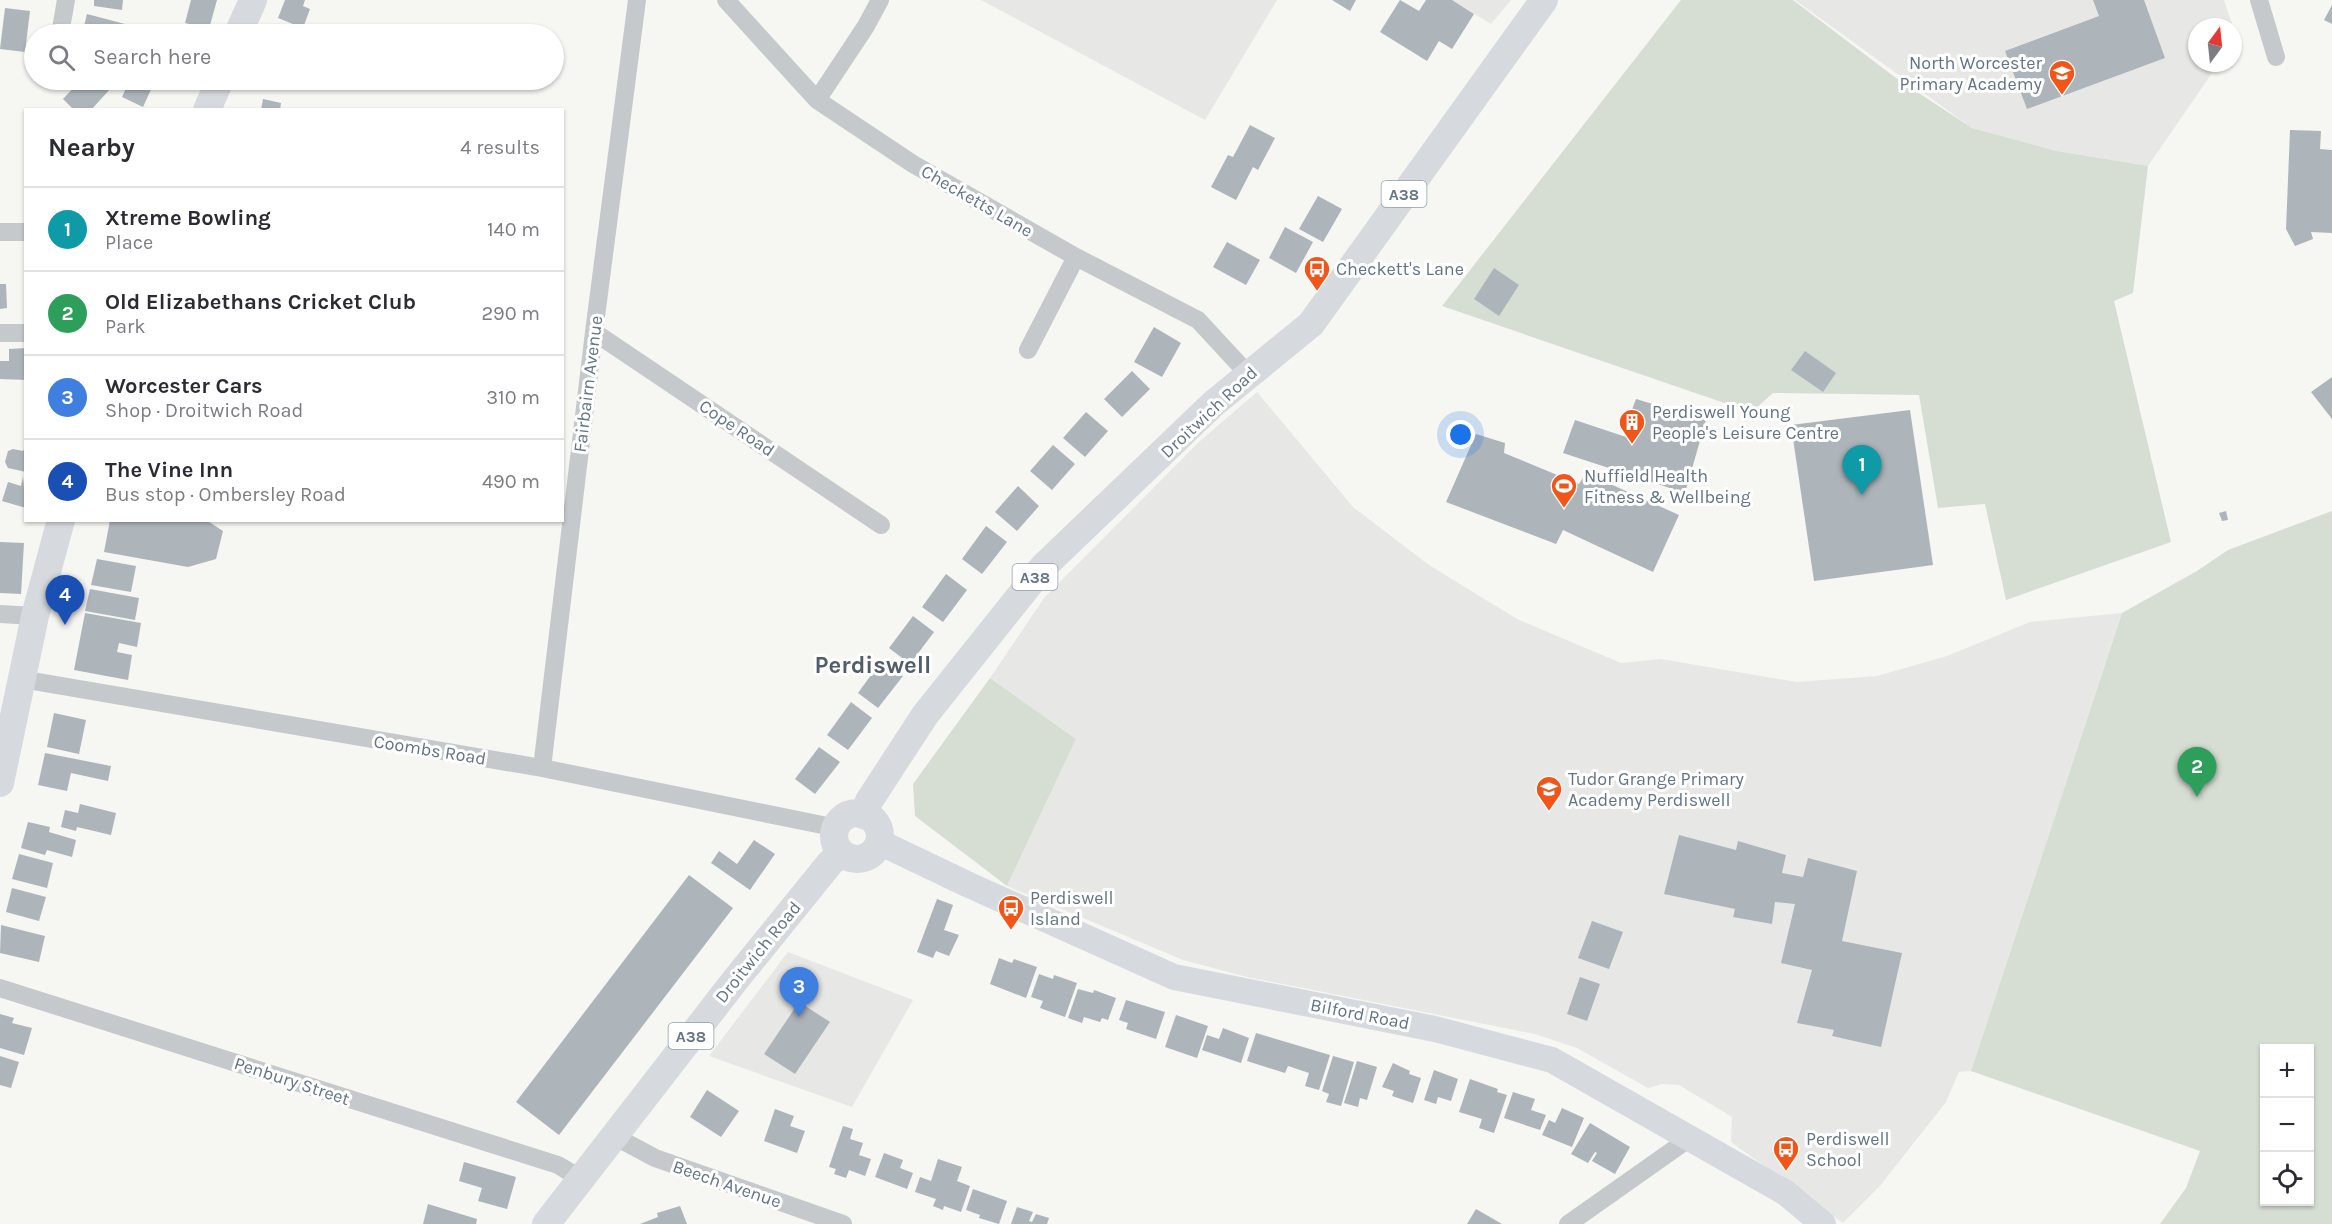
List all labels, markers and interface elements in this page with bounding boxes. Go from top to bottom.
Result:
north arrow [2188,18,2242,72]
search box [24,24,564,90]
icon: search [45,41,78,74]
text: Search here [93,44,211,70]
place label: North Worcester Primary Academy [1900,52,2043,95]
school or university icon: North Worcester Primary Academy [2047,58,2077,96]
text: Nearby [48,132,135,163]
text: 4 results [460,136,540,159]
street label: Checketts Lane [917,160,1037,242]
road number: A38 [1382,181,1426,207]
text: Xtreme Bowling [105,205,271,231]
text: 1 [64,218,71,241]
text: 140 m [487,218,540,241]
text: Place [105,231,153,254]
bus stop icon: Checkett's Lane [1302,254,1332,292]
place label: Checkett's Lane [1336,258,1464,280]
text: Old Elizabethans Cricket Club [105,289,416,315]
text: 2 [61,302,74,325]
text: 290 m [481,302,540,325]
street label: Fairbairn Avenue [569,314,607,454]
text: Park [105,315,146,338]
street label: Droitwich Road [1156,361,1262,463]
text: Worcester Cars [105,373,263,399]
text: 3 [61,386,74,409]
text: 310 m [486,386,540,409]
street label: Cope Road [695,395,779,461]
text: Shop · Droitwich Road [105,399,303,422]
place label: Perdiswell Young People's Leisure Centre [1652,401,1839,444]
building icon: Perdiswell Young People's Leisure Centre [1617,407,1647,445]
your location [1446,420,1475,449]
pin: 1 [1842,446,1882,495]
text: The Vine Inn [105,457,233,483]
place label: Nuffield Health Fitness & Wellbeing [1584,465,1751,508]
text: 4 [62,470,73,493]
text: 490 m [482,470,540,493]
sports icon: Nuffield Health Fitness & Wellbeing [1549,471,1579,509]
text: Bus stop · Ombersley Road [105,483,346,506]
road number: A38 [1012,564,1058,590]
pin: 4 [46,576,84,625]
district label: Perdiswell [815,651,931,679]
street label: Coombs Road [372,730,488,770]
pin: 2 [2178,748,2216,797]
place label: Tudor Grange Primary Academy Perdiswell [1568,768,1745,811]
school or university icon: Tudor Grange Primary Academy Perdiswell [1534,774,1564,812]
place label: Perdiswell Island [1030,887,1114,930]
bus stop icon: Perdiswell Island [996,893,1026,931]
street label: Droitwich Road [710,897,806,1007]
pin: 3 [780,968,818,1017]
street label: Bilford Road [1309,994,1411,1034]
road number: A38 [668,1023,714,1049]
map controls [2260,1044,2314,1206]
button: + [2260,1044,2314,1098]
street label: Penbury Street [231,1052,353,1110]
button: − [2260,1098,2314,1152]
place label: Perdiswell School [1806,1128,1890,1171]
bus stop icon: Perdiswell School [1771,1134,1801,1172]
button: locate [2260,1152,2314,1206]
street label: Beech Avenue [670,1155,784,1213]

